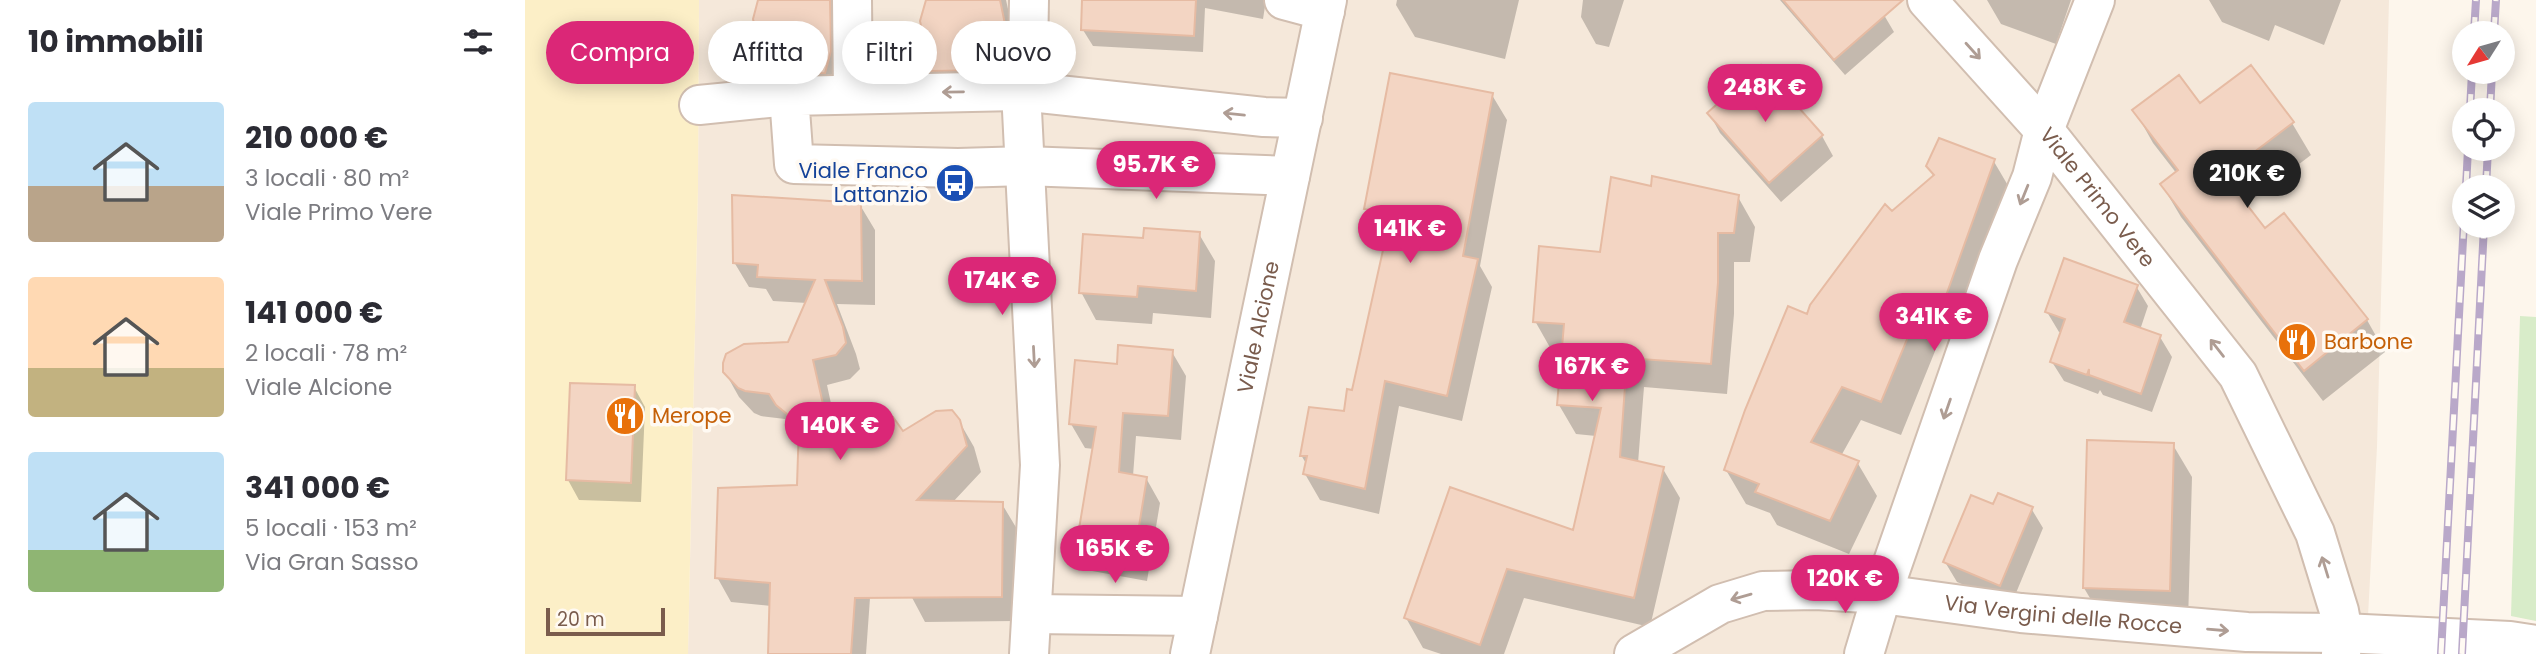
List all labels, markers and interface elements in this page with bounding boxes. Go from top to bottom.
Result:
text: 10 immobili [28,20,204,63]
chip: Compra [546,21,694,84]
chip: Affitta [708,21,828,84]
chip: Filtri [842,21,937,84]
chip: Nuovo [951,21,1076,84]
north arrow [2452,21,2515,84]
map controls [2452,21,2515,238]
icon: filters [459,23,497,61]
one-way arrow [1964,42,1981,59]
pin: 248K € [1708,64,1822,124]
text: 248K € [1724,71,1806,103]
one-way arrow [942,86,965,99]
button: locate [2452,98,2515,161]
one-way arrow [1224,107,1246,120]
text: 210 000 € [245,116,388,159]
street label: Viale Primo Vere [2033,121,2162,273]
icon: home [84,130,168,214]
pin: 95.7K € [1091,142,1221,201]
text: 95.7K € [1112,148,1200,180]
pin: 210K € [2190,150,2304,210]
place label: Viale Franco Lattanzio [798,156,928,209]
text: 210K € [2209,157,2285,189]
text: 3 locali · 80 m² [245,162,409,194]
bus stop icon: Viale Franco Lattanzio [934,162,976,204]
button: layers [2452,175,2515,238]
one-way arrow [2017,184,2030,205]
text: Viale Primo Vere [245,196,433,228]
pin: 141K € [1353,205,1467,265]
text: 141K € [1374,212,1446,244]
pin: 174K € [945,258,1059,317]
street label: Viale Alcione [1230,258,1286,396]
text: 174K € [964,264,1040,296]
text: 141 000 € [245,291,383,334]
pin: 341K € [1877,294,1991,353]
text: 341K € [1895,300,1973,332]
icon: home [84,305,168,389]
restaurant icon: Barbone [2276,321,2318,363]
place label: Barbone [2324,327,2413,356]
text: 2 locali · 78 m² [245,337,407,369]
one-way arrow [2210,340,2225,358]
pin: 167K € [1535,344,1649,403]
one-way arrow [1028,345,1041,368]
text: 167K € [1555,350,1629,382]
text: Viale Alcione [245,371,392,403]
restaurant icon: Merope [604,395,646,437]
one-way arrow [1940,397,1952,419]
place label: Merope [652,401,732,430]
pin: 140K € [783,402,897,462]
text: 140K € [801,409,879,441]
text: 341 000 € [245,466,390,509]
icon: home [84,480,168,564]
text: 5 locali · 153 m² [245,512,417,544]
pin: 165K € [1058,526,1172,585]
text: 165K € [1076,532,1154,564]
text: Via Gran Sasso [245,546,419,578]
pin: 120K € [1788,556,1902,615]
one-way arrow [2318,556,2331,578]
text: 120K € [1807,562,1883,594]
street label: Via Vergini delle Rocce [1943,588,2183,640]
one-way arrow [1731,592,1753,605]
scale bar [546,605,665,637]
text: 20 m [557,606,605,633]
one-way arrow [2206,624,2229,637]

